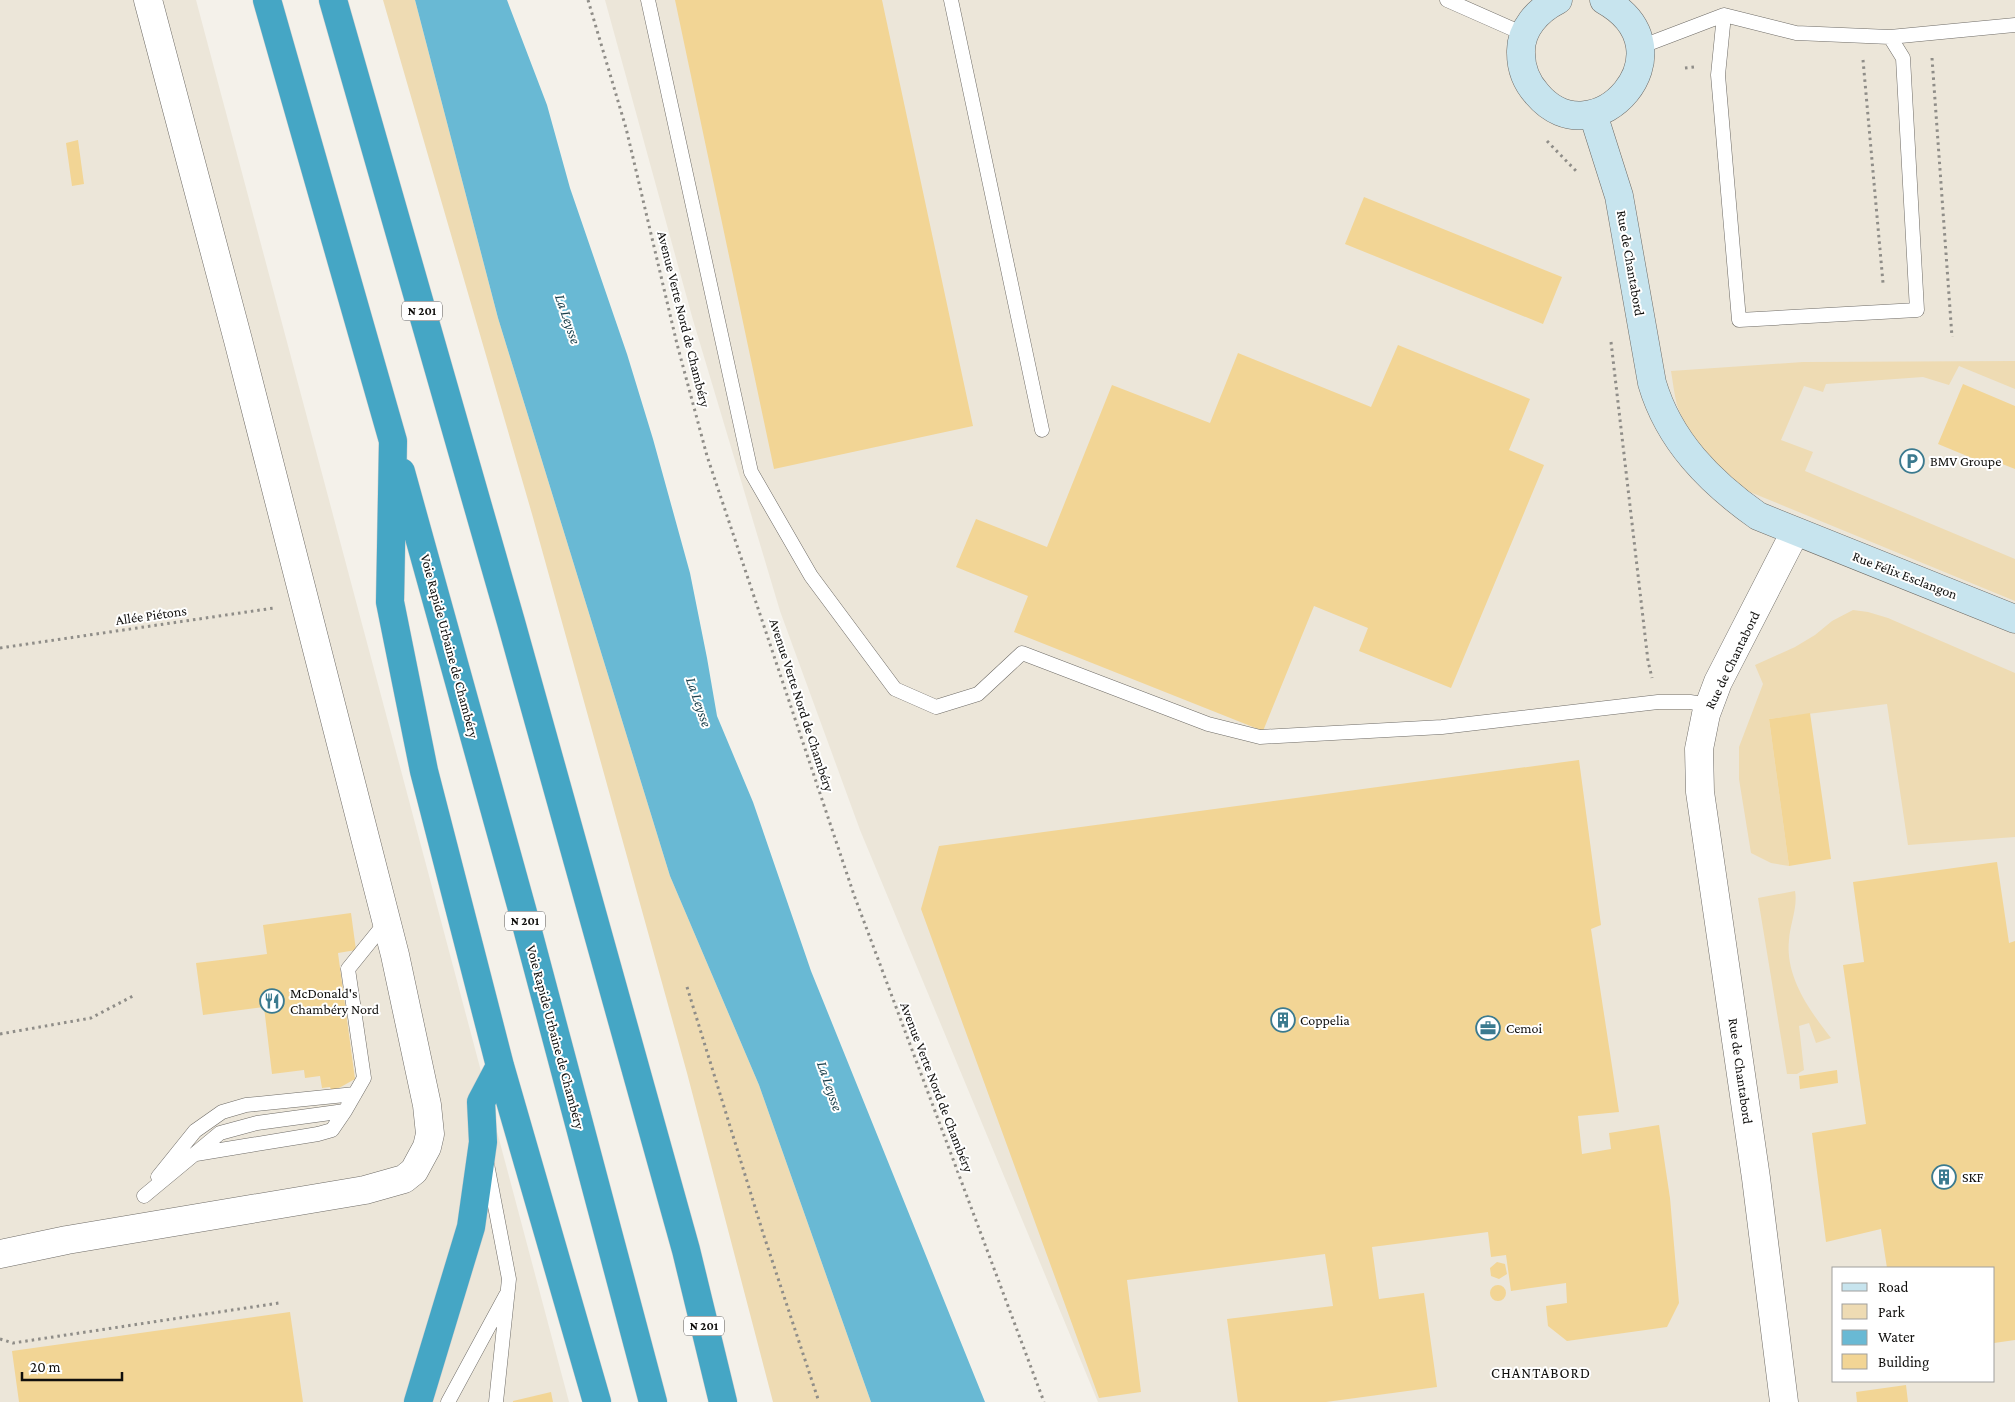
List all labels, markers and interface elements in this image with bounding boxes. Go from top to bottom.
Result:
street label: Rue de Chantabord [1614,209,1648,318]
street label: Avenue Verte Nord de Chambéry [654,229,714,409]
water label: La Leysse [551,292,584,347]
road number: N 201 [402,302,442,321]
parking icon: BMV Groupe [1899,448,1925,474]
place label: BMV Groupe [1930,453,2001,469]
street label: Rue Félix Esclangon [1850,548,1960,602]
street label: Voie Rapide Urbaine de Chambéry [418,552,482,740]
street label: Allée Piétons [114,602,188,628]
street label: Rue de Chantabord [1701,608,1763,712]
street label: Avenue Verte Nord de Chambéry [766,617,838,794]
water label: La Leysse [682,675,715,730]
road number: N 201 [505,911,545,930]
street label: Voie Rapide Urbaine de Chambéry [524,943,588,1131]
place label: McDonald's Chambéry Nord [290,985,380,1017]
restaurant icon: McDonald's Chambéry Nord [259,988,285,1014]
street label: Avenue Verte Nord de Chambéry [897,1000,977,1175]
building icon: Coppelia [1270,1007,1296,1033]
place label: Coppelia [1300,1012,1350,1028]
office icon: Cemoi [1475,1015,1501,1041]
street label: Rue de Chantabord [1726,1017,1756,1126]
place label: Cemoi [1506,1020,1543,1036]
water label: La Leysse [813,1059,846,1114]
building icon: SKF [1931,1164,1957,1190]
place label: SKF [1962,1169,1984,1185]
legend [1832,1267,1995,1382]
text: Road [1878,1279,1909,1295]
text: Park [1878,1304,1905,1320]
road number: N 201 [684,1316,724,1335]
text: Water [1878,1329,1915,1345]
scale bar [22,1350,122,1382]
text: Building [1878,1354,1929,1371]
text: 20 m [30,1359,61,1375]
district label: CHANTABORD [1491,1365,1591,1381]

